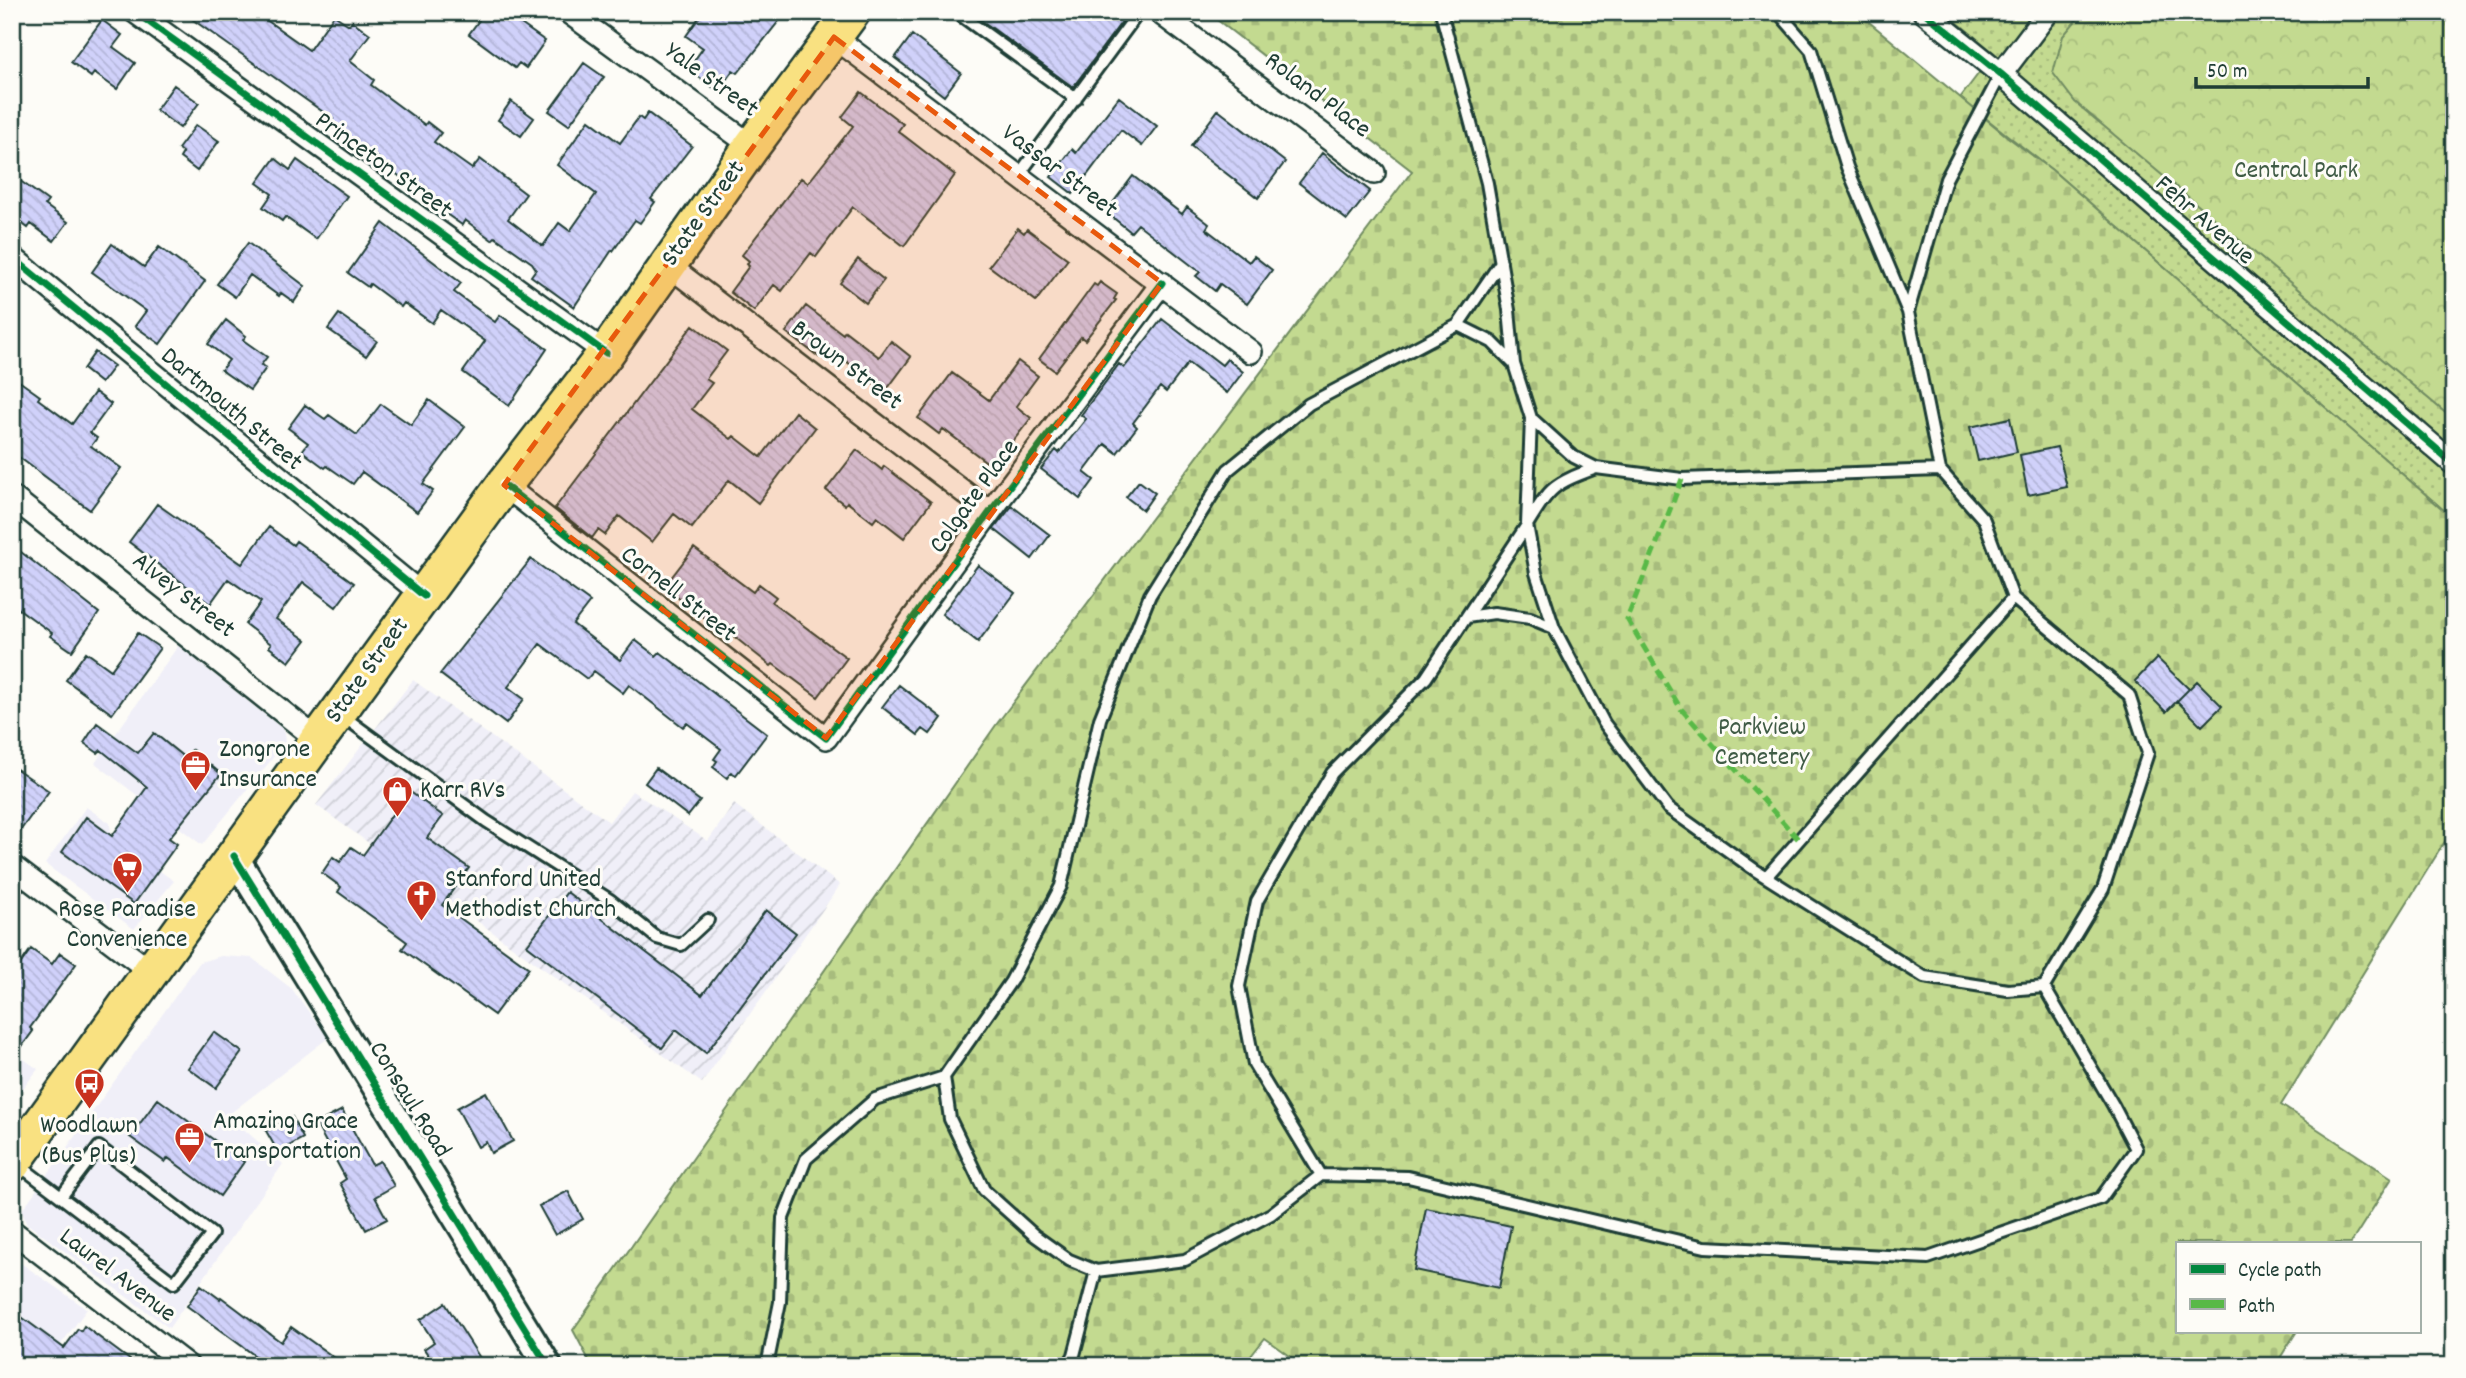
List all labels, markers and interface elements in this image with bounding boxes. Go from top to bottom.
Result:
street label: Yale Street [656,34,766,128]
street label: Roland Place [1256,44,1378,148]
scale bar [2196,46,2368,90]
text: 50 m [2207,58,2247,88]
street label: Princeton Street [306,103,460,229]
street label: Vassar Street [993,116,1125,228]
street label: State Street [653,153,755,275]
park label: Central Park [2234,153,2358,190]
street label: Fehr Avenue [2146,167,2262,275]
street label: Brown Street [782,312,910,421]
street label: Dartmouth Street [152,339,311,481]
street label: Colgate Place [921,432,1029,562]
street label: Cornell Street [612,538,744,653]
street label: Alvey Street [123,544,243,648]
street label: State Street [317,610,419,732]
park label: Parkview Cemetery [1715,710,1810,777]
place label: Zongrone Insurance [219,732,317,799]
office icon: Zongrone Insurance [179,748,213,792]
place label: Karr RVs [420,773,506,810]
shop icon: Karr RVs [380,774,414,818]
supermarket icon: Rose Paradise Convenience [110,850,144,894]
place label: Stanford United Methodist Church [445,862,616,929]
church icon: Stanford United Methodist Church [405,878,439,922]
place label: Rose Paradise Convenience [58,892,196,959]
street label: Consaul Road [358,1034,460,1166]
bus stop icon: Woodlawn (Bus Plus) [72,1066,106,1110]
place label: Amazing Grace Transportation [213,1104,361,1171]
place label: Woodlawn (Bus Plus) [40,1108,138,1175]
office icon: Amazing Grace Transportation [173,1120,207,1164]
street label: Laurel Avenue [51,1220,183,1332]
legend [2176,1242,2420,1332]
text: Cycle path [2238,1257,2321,1287]
text: Path [2238,1293,2275,1323]

